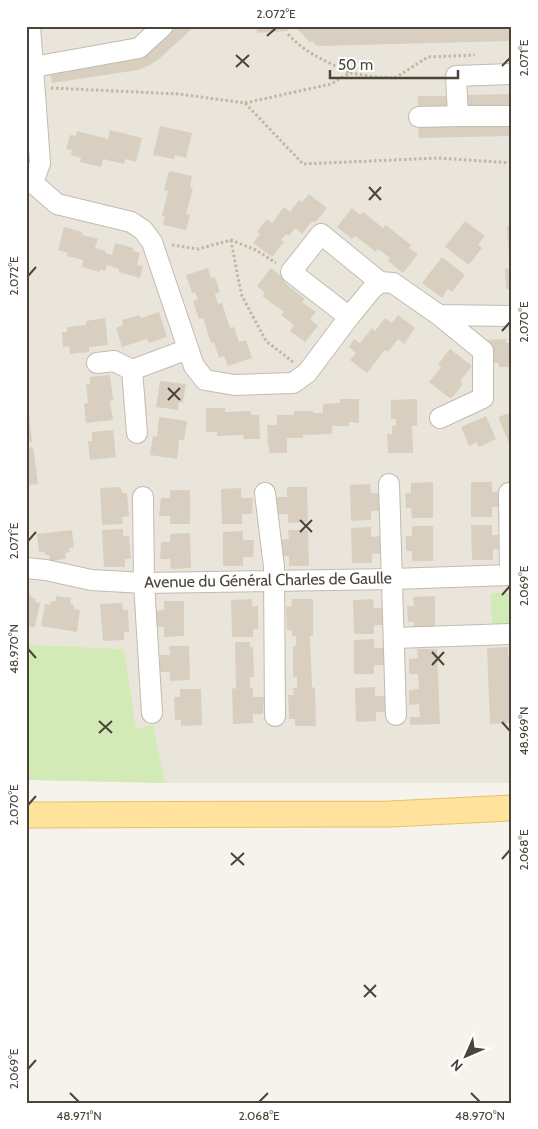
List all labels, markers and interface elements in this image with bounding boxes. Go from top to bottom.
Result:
text: 2.072°E [256,6,296,21]
text: 2.071°E [516,39,531,76]
scale bar [330,48,458,80]
text: 50 m [338,56,373,74]
text: 2.072°E [6,256,21,296]
text: 2.070°E [516,301,531,343]
text: 2.071°E [6,522,21,559]
text: 2.069°E [516,565,531,606]
street label: Avenue du Général Charles de Gaulle [144,568,392,592]
text: 48.970°N [6,624,21,674]
text: 48.969°N [516,706,531,756]
text: 2.070°E [6,784,21,826]
text: 2.068°E [516,829,531,871]
north arrow [440,1032,490,1082]
text: 2.069°E [6,1048,21,1089]
text: N [447,1055,467,1075]
text: 48.971°N [56,1108,102,1123]
text: 2.068°E [238,1108,280,1123]
text: 48.970°N [455,1108,505,1123]

